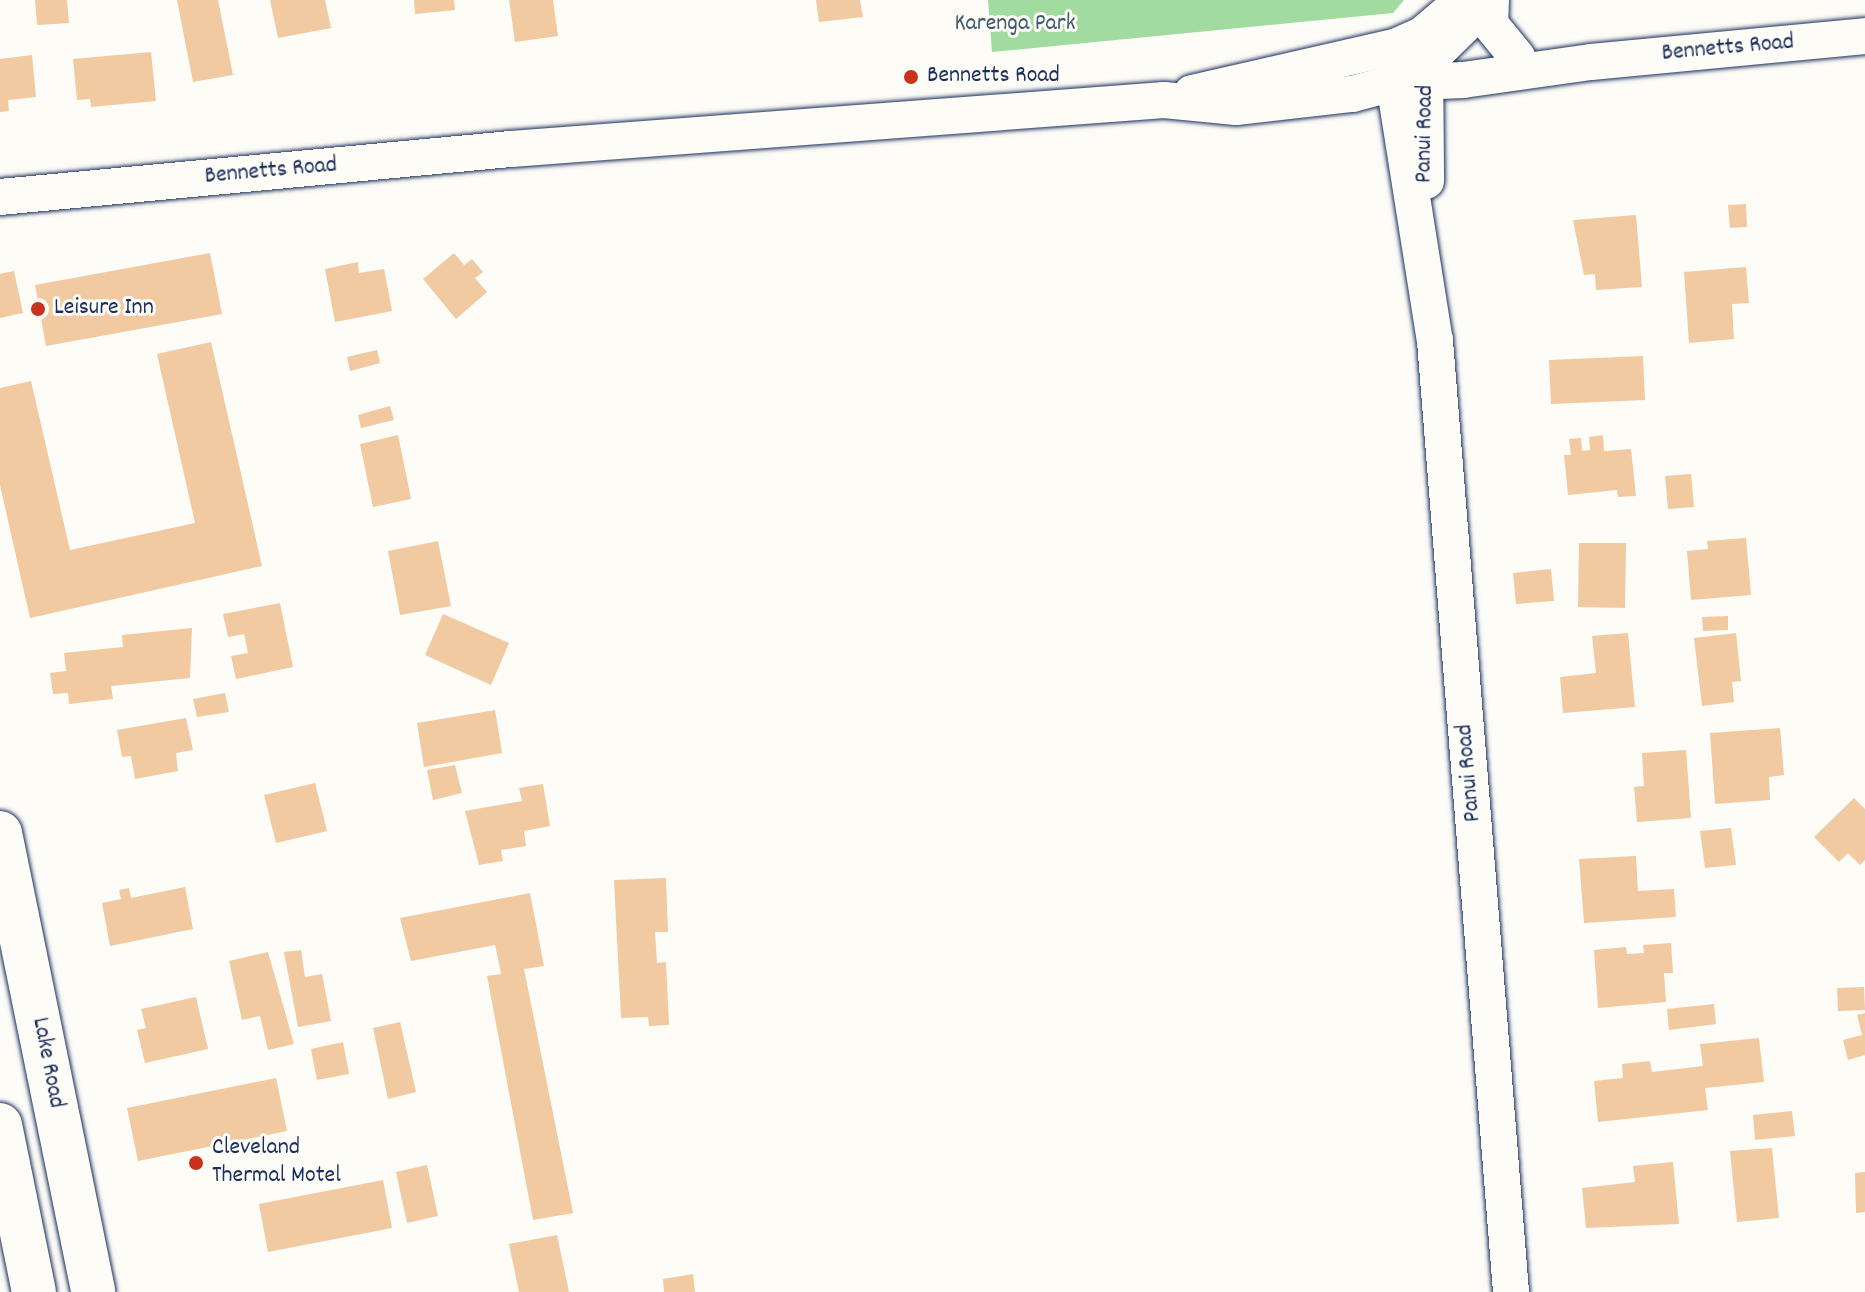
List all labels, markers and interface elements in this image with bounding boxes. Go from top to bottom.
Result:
park label: Karenga Park [954,11,1076,39]
street label: Bennetts Road [1661,29,1795,69]
place label: Bennetts Road [927,63,1060,91]
marker: Bennetts Road [902,68,920,86]
street label: Panui Road [1411,85,1441,183]
street label: Bennetts Road [204,152,338,192]
place label: Leisure Inn [54,295,154,323]
marker: Leisure Inn [29,300,47,318]
street label: Panui Road [1451,723,1489,823]
street label: Lake Road [24,1015,70,1111]
place label: Cleveland Thermal Motel [212,1135,341,1191]
marker: Cleveland Thermal Motel [187,1154,205,1172]

